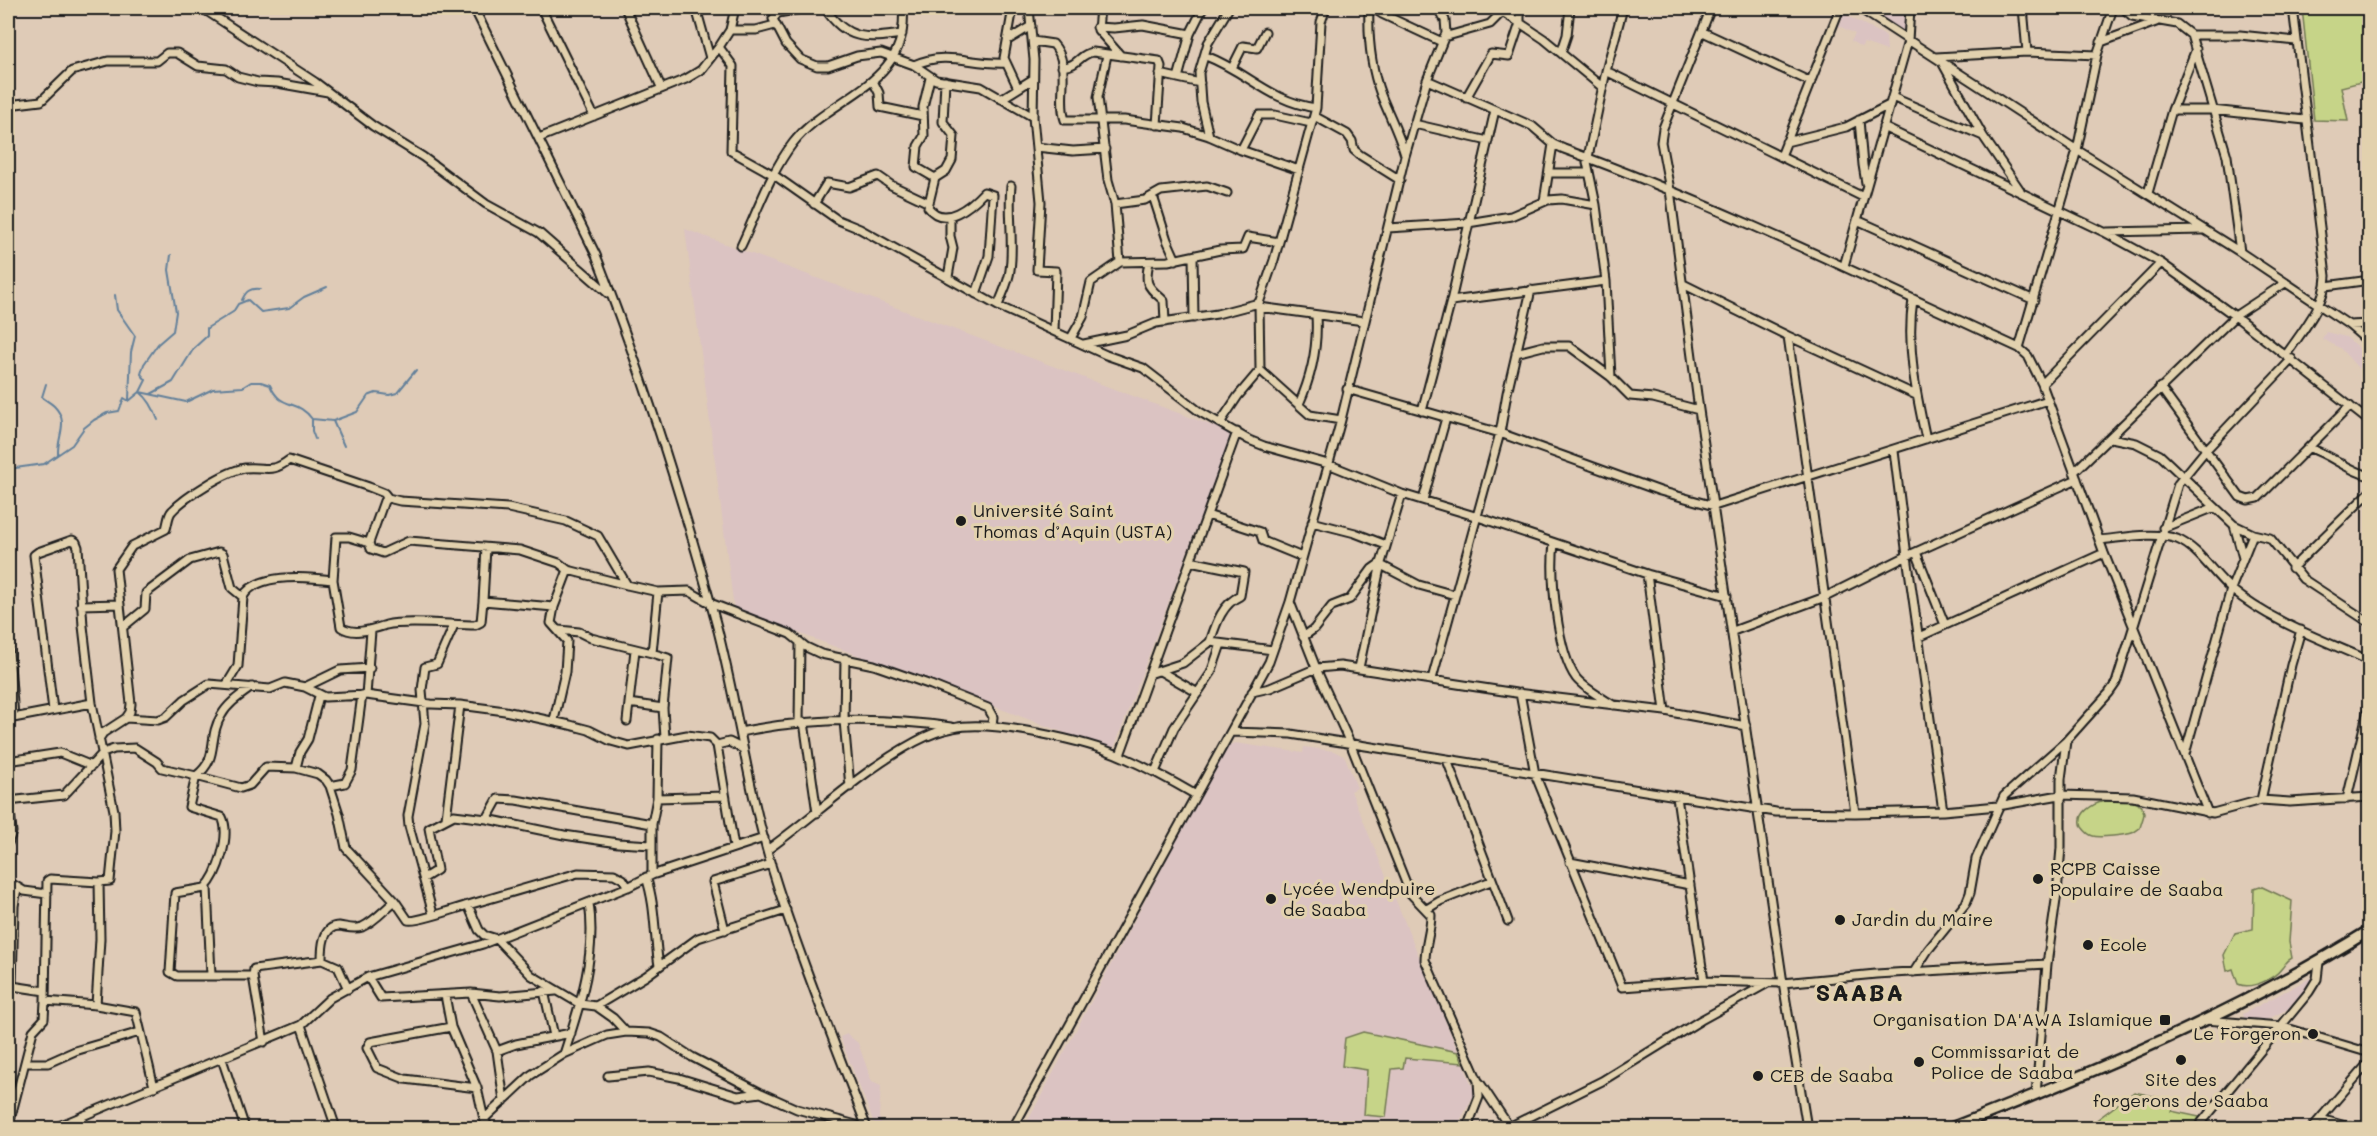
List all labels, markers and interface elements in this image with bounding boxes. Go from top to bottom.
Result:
place label: Université Saint Thomas d’Aquin (USTA) [973,498,1172,543]
marker: Université Saint Thomas d’Aquin (USTA) [954,514,968,528]
place label: RCPB Caisse Populaire de Saaba [2050,856,2223,901]
marker: RCPB Caisse Populaire de Saaba [2031,872,2045,886]
place label: Lycée Wendpuire de Saaba [1283,876,1435,921]
marker: Lycée Wendpuire de Saaba [1264,892,1278,906]
place label: Jardin du Maire [1852,907,1993,931]
marker: Jardin du Maire [1833,913,1847,927]
place label: Ecole [2100,932,2147,956]
marker: Ecole [2081,938,2095,952]
district label: SAABA [1816,976,1904,1007]
place label: Organisation DA'AWA Islamique [1873,1007,2153,1031]
marker: Organisation DA'AWA Islamique [2158,1013,2172,1027]
place label: Le Forgeron [2194,1021,2301,1045]
marker: Le Forgeron [2306,1027,2320,1041]
place label: Commissariat de Police de Saaba [1931,1039,2079,1084]
marker: Site des forgerons de Saaba [2174,1053,2188,1067]
marker: Commissariat de Police de Saaba [1912,1055,1926,1069]
place label: CEB de Saaba [1770,1063,1894,1087]
place label: Site des forgerons de Saaba [2093,1067,2269,1112]
marker: CEB de Saaba [1751,1069,1765,1083]

